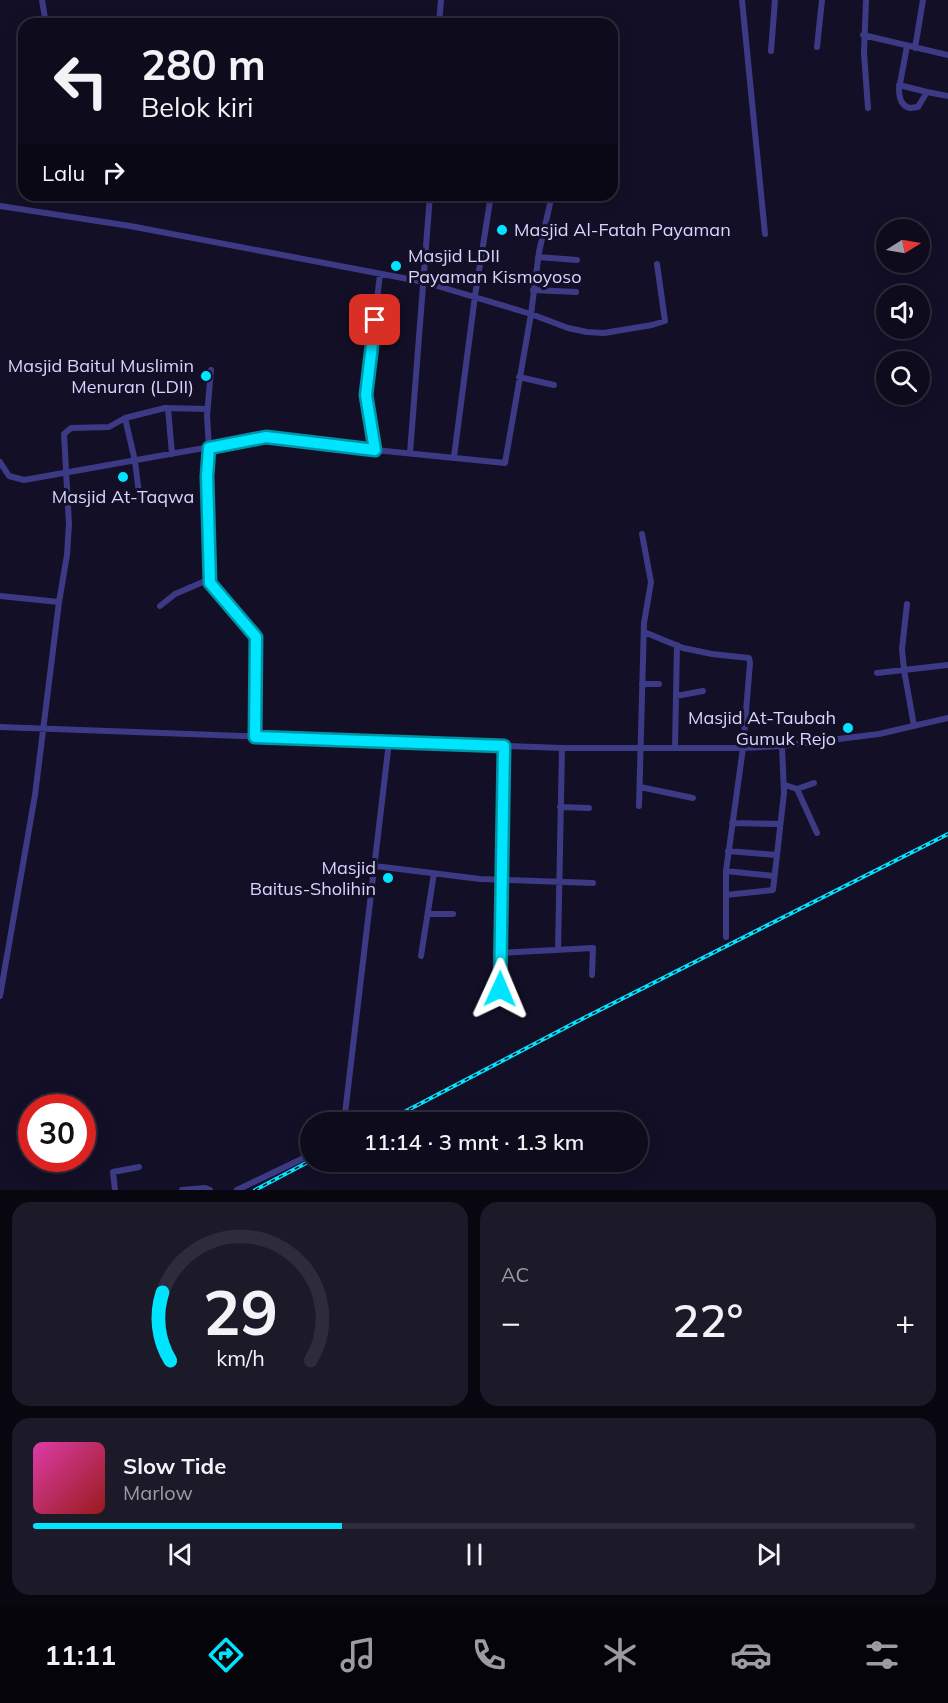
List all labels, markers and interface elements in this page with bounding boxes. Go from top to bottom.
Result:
text: 280 m [141,38,266,91]
icon: left [42,42,120,120]
text: Belok kiri [141,90,253,124]
icon: right [97,156,130,189]
text: Lalu [42,159,85,187]
place label: Masjid Al-Fatah Payaman [514,218,731,241]
north arrow [876,219,930,273]
map controls [876,219,930,405]
marker: Masjid Al-Fatah Payaman [495,223,509,237]
place label: Masjid LDII Payaman Kismoyoso [408,244,582,288]
marker: Masjid LDII Payaman Kismoyoso [389,259,403,273]
button: sound [876,285,930,339]
pin [349,294,400,345]
icon: arrive [358,303,391,336]
button: search [876,351,930,405]
place label: Masjid Baitul Muslimin Menuran (LDII) [8,354,194,398]
marker: Masjid Baitul Muslimin Menuran (LDII) [199,369,213,383]
marker: Masjid At-Taqwa [116,470,130,484]
place label: Masjid At-Taqwa [52,485,194,508]
place label: Masjid At-Taubah Gumuk Rejo [688,706,836,750]
marker: Masjid At-Taubah Gumuk Rejo [841,721,855,735]
place label: Masjid Baitus-Sholihin [250,856,376,900]
marker: Masjid Baitus-Sholihin [381,871,395,885]
position arrow [468,957,532,1021]
speed limit sign: 30 [18,1094,96,1172]
text: 11:14 · 3 mnt · 1.3 km [364,1128,584,1156]
text: AC [501,1262,529,1287]
text: 29 [203,1272,277,1351]
text: 22° [673,1292,743,1348]
text: − [501,1301,521,1342]
text: + [895,1301,915,1342]
text: km/h [216,1344,264,1371]
text: Slow Tide [123,1452,226,1480]
text: Marlow [123,1480,193,1505]
icon: previous [164,1538,197,1571]
icon: pause [458,1538,491,1571]
icon: next [752,1538,785,1571]
icon: directions [205,1634,247,1676]
icon: music [337,1634,379,1676]
icon: phone [468,1634,510,1676]
icon: climate [599,1634,641,1676]
icon: car [730,1634,772,1676]
icon: filters [861,1634,903,1676]
text: 11:11 [45,1638,116,1672]

